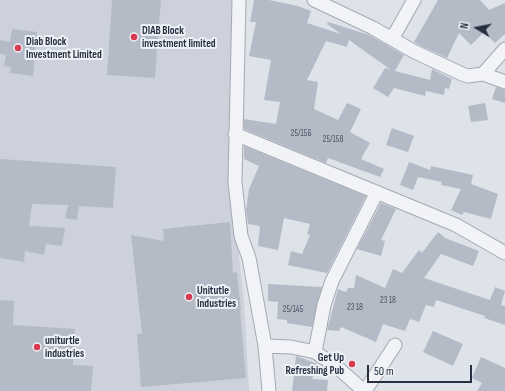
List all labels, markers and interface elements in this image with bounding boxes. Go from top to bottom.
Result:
north arrow [457,8,497,48]
text: N [458,22,472,30]
place label: DIAB Block investment limited [142,24,216,50]
marker: DIAB Block investment limited [129,32,139,42]
place label: Diab Block Investment Limited [26,35,102,61]
marker: Diab Block Investment Limited [13,43,23,53]
house number: 25/156 [291,129,311,139]
house number: 25/158 [323,135,343,145]
place label: Unitutle Industries [197,284,236,310]
marker: Unitutle Industries [184,292,194,302]
house number: 23 18 [380,296,396,306]
house number: 23 18 [347,303,363,313]
house number: 25/145 [283,305,303,315]
place label: uniturtle industries [45,334,84,360]
marker: uniturtle industries [32,342,42,352]
place label: Get Up Refreshing Pub [285,351,344,377]
scale bar [369,357,474,383]
marker: Get Up Refreshing Pub [347,359,357,369]
text: 50 m [374,364,394,379]

